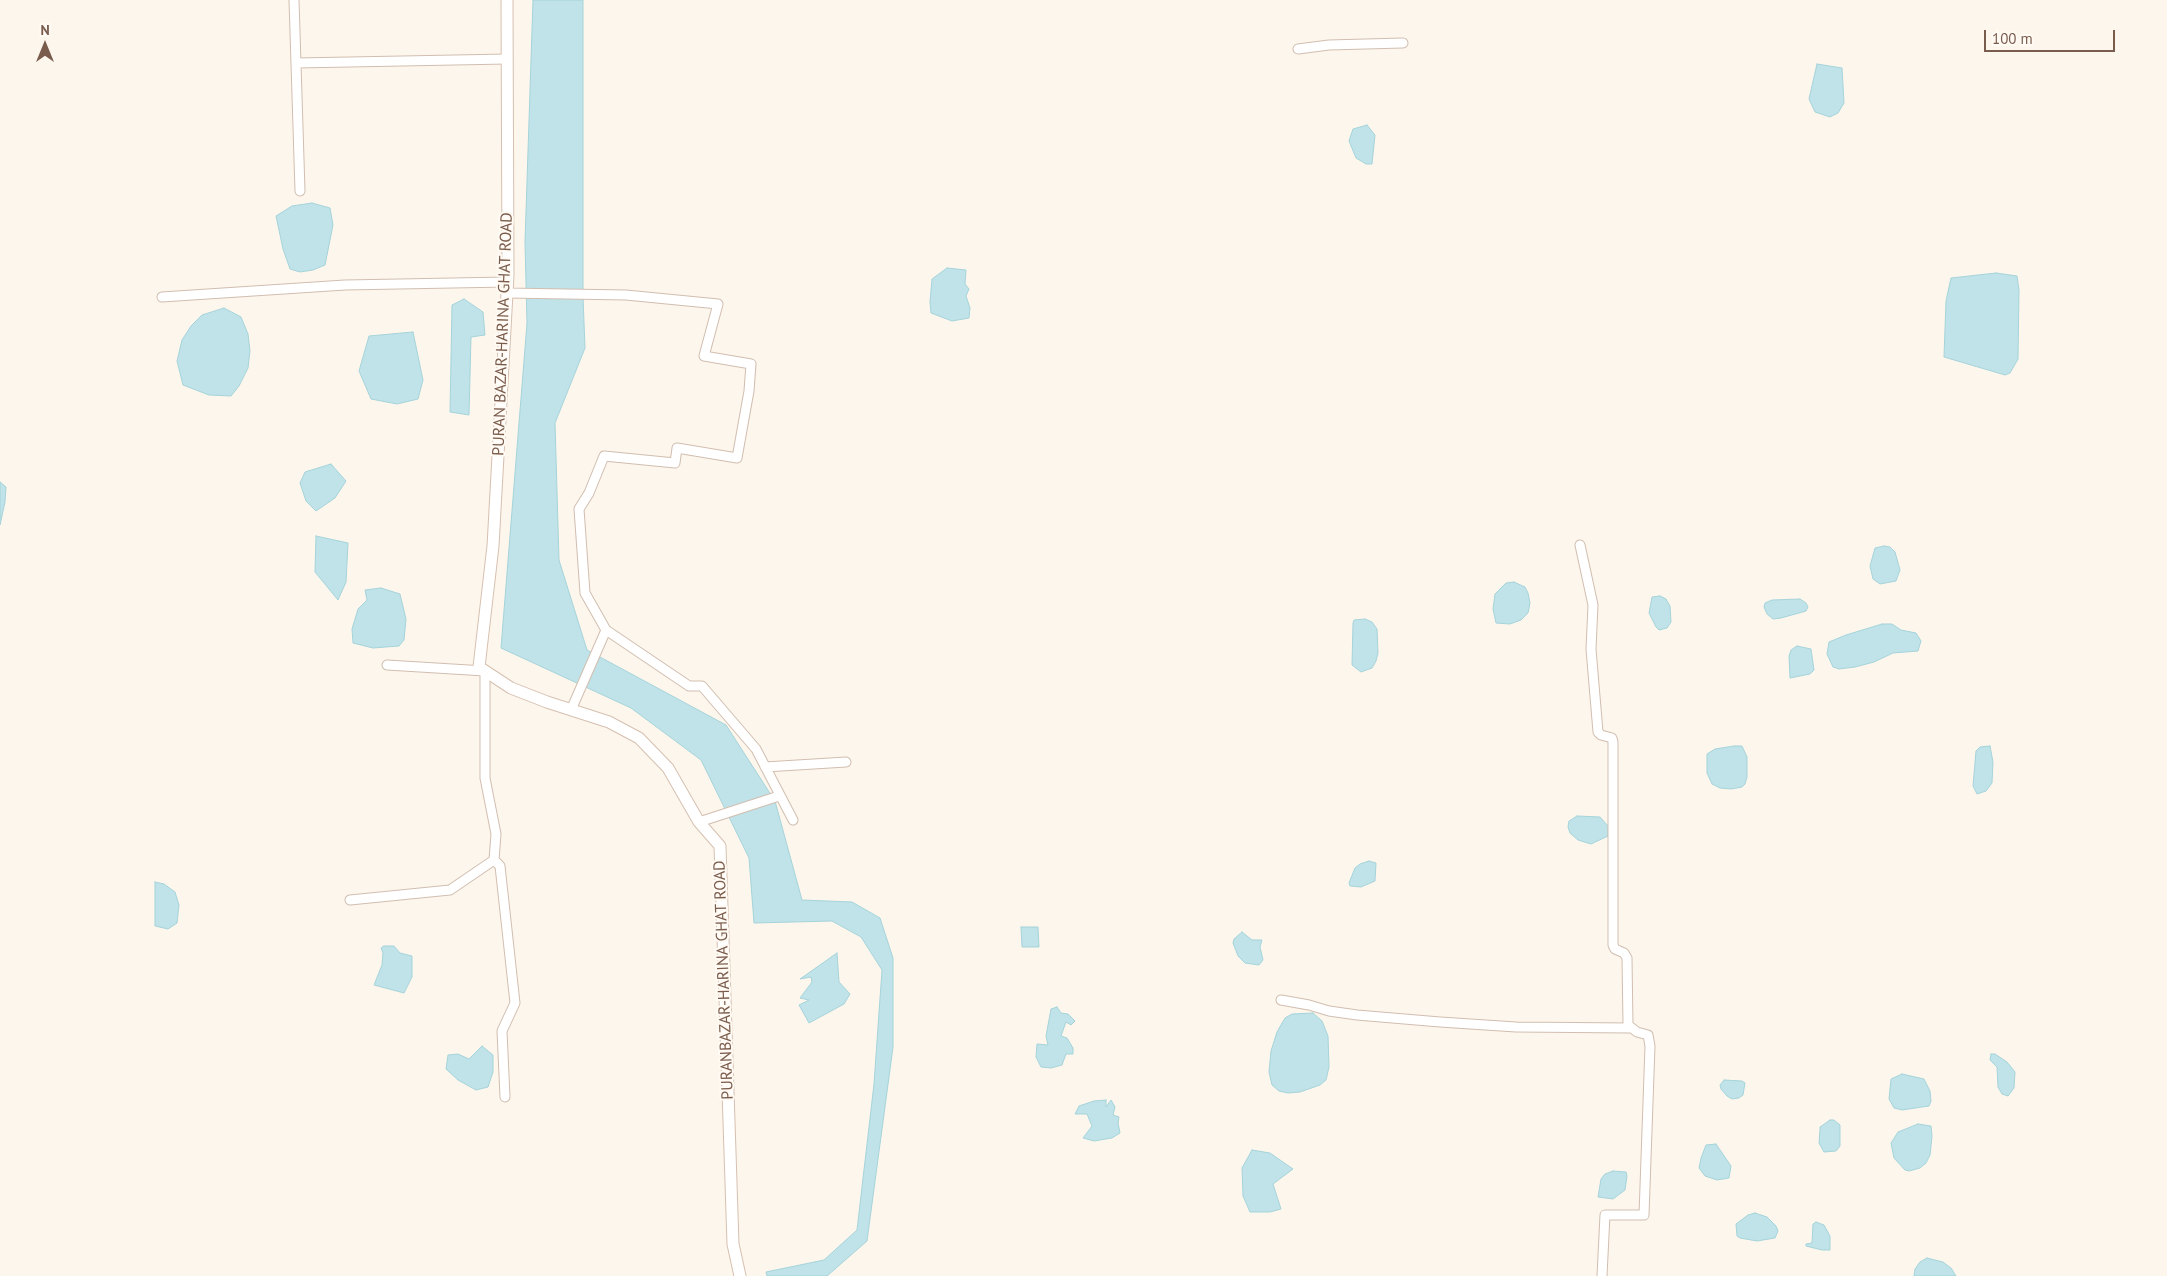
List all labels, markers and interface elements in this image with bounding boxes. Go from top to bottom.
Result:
north arrow [20,20,70,70]
scale bar [1987,20,2118,52]
text: N [40,21,50,39]
text: 100 m [1992,29,2033,48]
street label: PURAN BAZAR-HARINA GHAT ROAD [489,212,517,456]
street label: PURANBAZAR-HARINA GHAT ROAD [710,860,738,1100]

